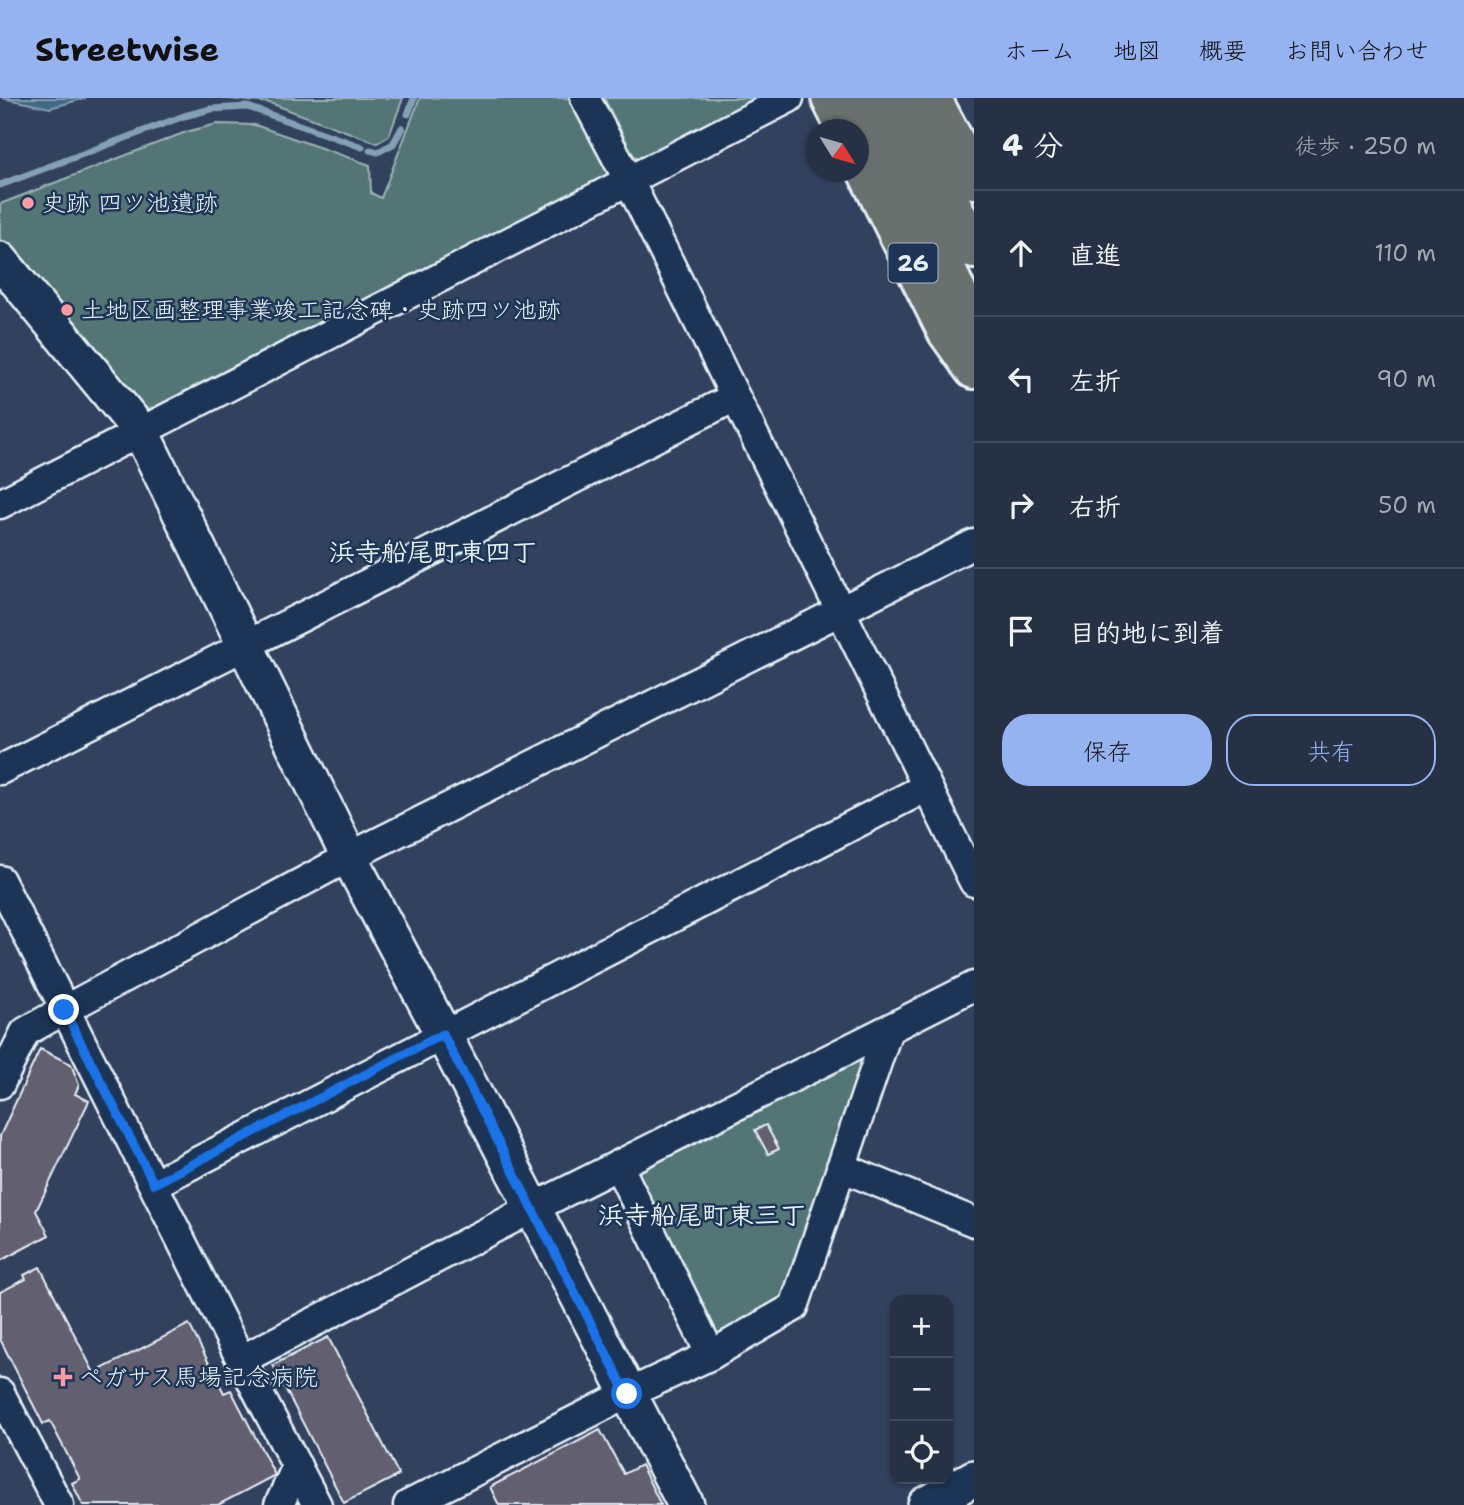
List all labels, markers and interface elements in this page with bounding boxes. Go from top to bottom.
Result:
text: Streetwise [35,27,219,72]
text: ホーム [1004,35,1075,67]
text: 地図 [1113,35,1161,67]
text: 概要 [1199,35,1247,67]
text: お問い合わせ [1285,35,1429,67]
north arrow [806,119,869,182]
text: 4 分 [1002,125,1063,166]
text: 徒歩 · 250 m [1295,131,1436,161]
place label: 史跡 四ツ池遺跡 [42,187,218,219]
marker: 史跡 四ツ池遺跡 [20,195,36,211]
icon: ahead [1002,234,1040,272]
text: 直進 [1069,237,1121,272]
text: 110 m [1374,238,1436,268]
road number: 26 [888,244,937,282]
place label: 土地区画整理事業竣工記念碑・史跡四ツ池跡 [81,294,561,326]
marker: 土地区画整理事業竣工記念碑・史跡四ツ池跡 [59,302,75,318]
icon: left [1002,360,1040,398]
text: 左折 [1069,363,1121,398]
text: 90 m [1376,364,1436,394]
icon: right [1002,486,1040,524]
text: 右折 [1069,489,1121,524]
text: 50 m [1378,490,1436,520]
district label: 浜寺船尾町東四丁 [329,534,537,569]
icon: arrive [1002,612,1040,650]
text: 目的地に到着 [1069,615,1225,650]
button: 保存 [1002,714,1212,786]
button: 共有 [1226,714,1436,786]
route end [48,994,79,1025]
district label: 浜寺船尾町東三丁 [598,1197,806,1232]
map controls [890,1295,953,1484]
button: + [890,1295,953,1358]
button: − [890,1358,953,1421]
place label: ペガサス馬場記念病院 [79,1361,318,1393]
marker: ペガサス馬場記念病院 [53,1367,73,1387]
route start [611,1378,642,1409]
button: locate [890,1421,953,1484]

